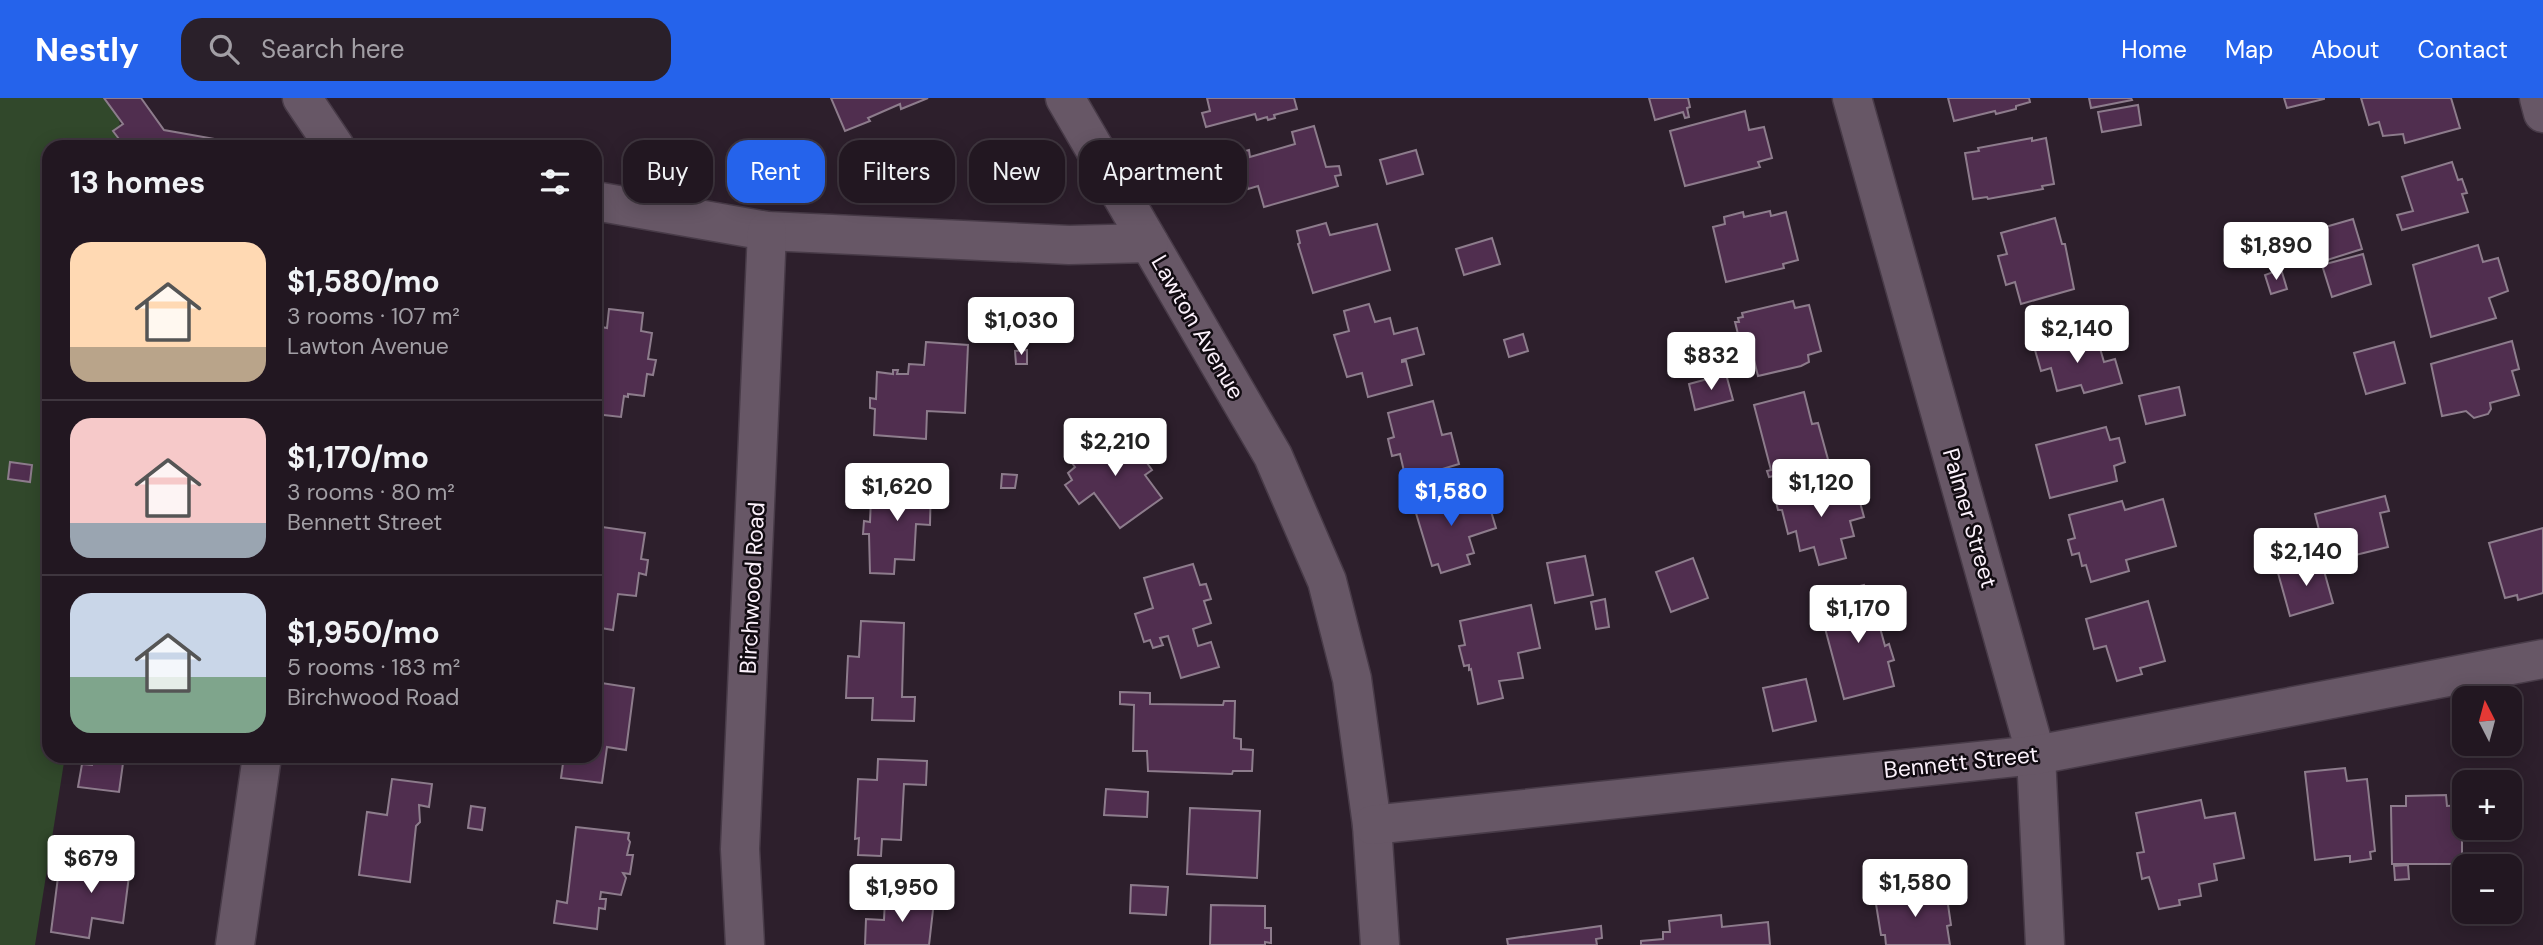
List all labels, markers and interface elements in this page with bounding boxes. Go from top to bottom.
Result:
search box [181,18,671,81]
text: Nestly [35,28,139,71]
icon: search [205,30,243,68]
text: Search here [261,32,405,66]
text: Home [2121,34,2187,65]
text: Map [2225,34,2273,65]
text: About [2311,34,2380,65]
text: Contact [2418,34,2508,65]
chip: Buy [623,140,713,203]
chip: Rent [727,140,825,203]
chip: Filters [839,140,955,203]
chip: New [969,140,1065,203]
chip: Apartment [1079,140,1247,203]
text: 13 homes [70,163,205,202]
icon: filters [536,163,574,201]
pin: $1,890 [2219,222,2333,282]
text: $1,890 [2240,230,2312,260]
street label: Lawton Avenue [1145,249,1251,405]
text: $1,580/mo [287,262,440,301]
icon: home [126,270,210,354]
pin: $1,030 [964,298,1078,357]
text: 3 rooms · 107 m² [287,301,460,331]
text: $1,030 [984,305,1058,335]
pin: $2,140 [2020,306,2134,365]
text: $2,140 [2041,313,2113,343]
text: Lawton Avenue [287,331,449,361]
pin: $832 [1670,332,1752,392]
text: $832 [1683,340,1739,370]
pin: $2,210 [1058,418,1172,478]
text: $2,210 [1080,426,1150,456]
text: $1,170/mo [287,438,429,477]
street label: Palmer Street [1936,445,2004,591]
icon: home [126,446,210,530]
pin: $1,120 [1764,460,1878,519]
pin: $1,620 [840,464,954,523]
text: $1,120 [1788,467,1854,497]
pin: $1,580 [1394,468,1508,528]
text: $1,620 [861,471,933,501]
text: $1,580 [1415,476,1487,506]
text: 3 rooms · 80 m² [287,477,455,507]
street label: Birchwood Road [733,501,771,675]
text: Bennett Street [287,507,442,537]
pin: $2,140 [2249,528,2363,588]
text: $2,140 [2270,536,2342,566]
pin: $1,170 [1801,586,1915,645]
text: $1,170 [1826,593,1890,623]
text: $1,950/mo [287,613,440,652]
icon: home [126,621,210,705]
text: 5 rooms · 183 m² [287,652,460,682]
text: Birchwood Road [287,682,459,712]
north arrow [2452,686,2522,756]
map controls [2452,686,2522,924]
street label: Bennett Street [1882,739,2040,785]
button: + [2452,770,2522,840]
pin: $679 [50,836,132,895]
text: $679 [64,843,118,873]
button: − [2452,854,2522,924]
pin: $1,580 [1858,860,1972,919]
pin: $1,950 [845,864,959,924]
text: $1,580 [1879,867,1951,897]
text: $1,950 [865,872,939,902]

